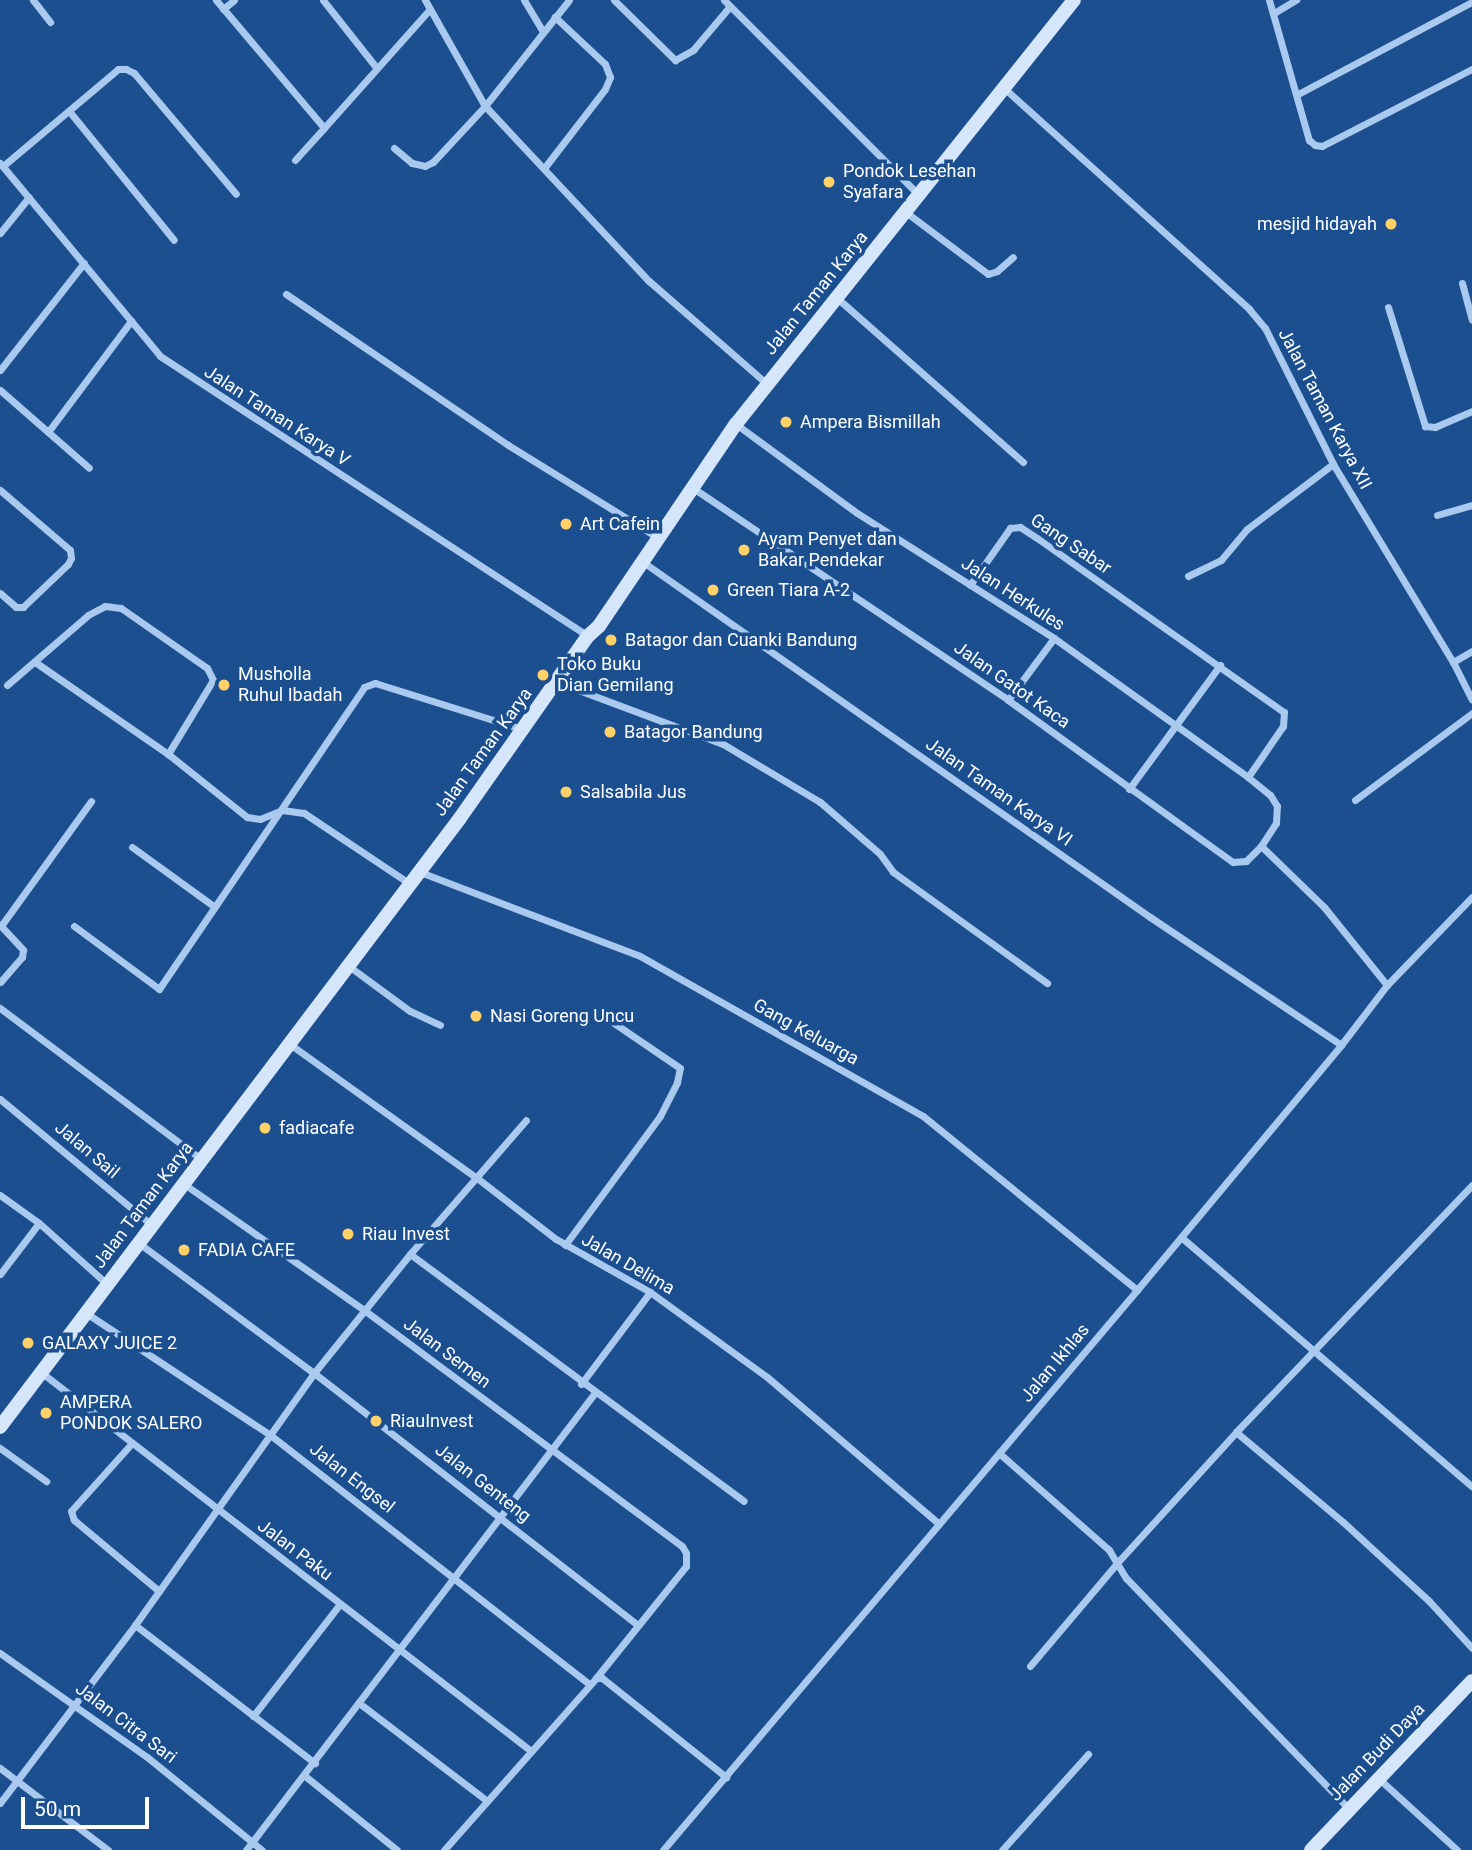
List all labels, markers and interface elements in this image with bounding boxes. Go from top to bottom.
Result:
place label: Pondok Lesehan Syafara [843,161,976,204]
marker: Pondok Lesehan Syafara [821,174,837,190]
place label: mesjid hidayah [1257,213,1377,235]
marker: mesjid hidayah [1383,216,1399,232]
street label: Jalan Taman Karya [759,227,873,359]
street label: Jalan Taman Karya XII [1273,325,1377,493]
street label: Jalan Taman Karya V [200,361,354,471]
place label: Ampera Bismillah [800,411,941,433]
marker: Ampera Bismillah [778,414,794,430]
street label: Gang Sabar [1026,509,1116,579]
place label: Art Cafein [580,513,660,535]
marker: Art Cafein [558,516,574,532]
place label: Ayam Penyet dan Bakar Pendekar [758,529,897,572]
marker: Ayam Penyet dan Bakar Pendekar [736,542,752,558]
street label: Jalan Herkules [957,553,1069,635]
place label: Green Tiara A-2 [727,579,850,601]
marker: Green Tiara A-2 [705,582,721,598]
place label: Batagor dan Cuanki Bandung [625,629,857,651]
marker: Batagor dan Cuanki Bandung [603,632,619,648]
street label: Jalan Gatot Kaca [950,637,1074,733]
place label: Toko Buku Dian Gemilang [557,654,674,696]
place label: Musholla Ruhul Ibadah [238,664,342,706]
marker: Toko Buku Dian Gemilang [535,667,551,683]
marker: Musholla Ruhul Ibadah [216,677,232,693]
street label: Jalan Taman Karya [429,684,537,820]
place label: Batagor Bandung [624,721,763,743]
marker: Batagor Bandung [602,724,618,740]
street label: Jalan Taman Karya VI [921,733,1077,851]
place label: Salsabila Jus [580,781,686,803]
marker: Salsabila Jus [558,784,574,800]
street label: Gang Keluarga [750,994,862,1070]
place label: Nasi Goreng Uncu [490,1005,634,1027]
marker: Nasi Goreng Uncu [468,1008,484,1024]
street label: Jalan Sail [50,1117,124,1183]
place label: fadiacafe [279,1117,354,1139]
marker: fadiacafe [257,1120,273,1136]
street label: Jalan Taman Karya [88,1137,198,1273]
place label: Riau Invest [362,1223,450,1245]
marker: Riau Invest [340,1226,356,1242]
street label: Jalan Delima [578,1229,678,1299]
place label: FADIA CAFE [198,1239,295,1261]
marker: FADIA CAFE [176,1242,192,1258]
street label: Jalan Semen [399,1313,495,1393]
street label: Jalan Ikhlas [1016,1319,1094,1407]
place label: GALAXY JUICE 2 [42,1332,177,1354]
marker: GALAXY JUICE 2 [20,1335,36,1351]
place label: AMPERA PONDOK SALERO [60,1392,202,1434]
marker: AMPERA PONDOK SALERO [38,1405,54,1421]
place label: RiauInvest [390,1410,473,1432]
marker: RiauInvest [368,1413,384,1429]
street label: Jalan Engsel [305,1438,399,1518]
street label: Jalan Genteng [431,1439,535,1527]
street label: Jalan Paku [253,1515,337,1585]
street label: Jalan Citra Sari [71,1678,181,1768]
street label: Jalan Budi Daya [1325,1698,1429,1806]
scale bar [24,1784,152,1828]
text: 50 m [34,1797,81,1821]

